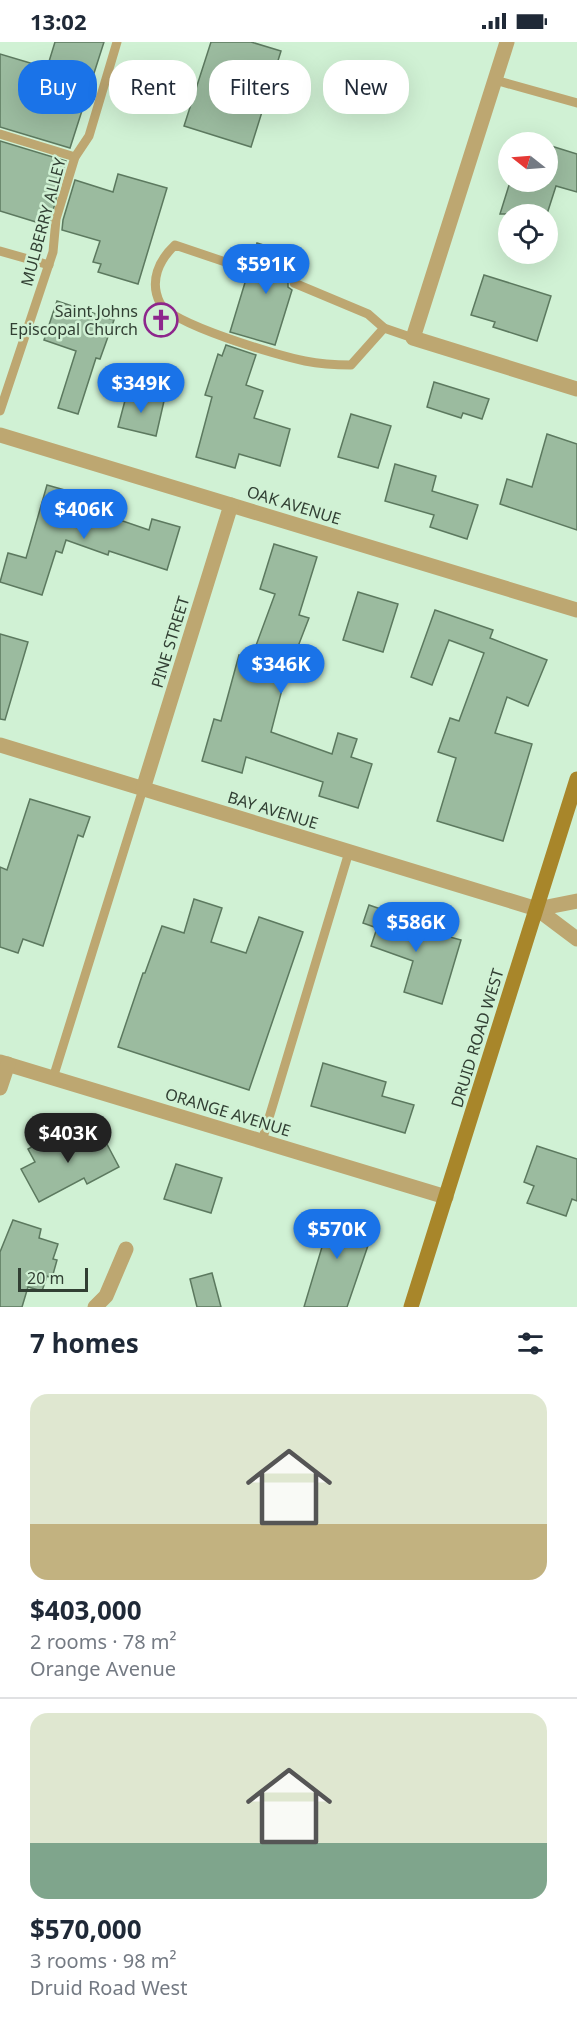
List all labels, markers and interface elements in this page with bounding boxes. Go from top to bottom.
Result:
text: 13:02 [30,6,87,36]
chip: Buy [18,60,97,114]
chip: Rent [109,60,197,114]
chip: Filters [209,60,311,114]
chip: New [323,60,409,114]
north arrow [498,132,558,192]
map controls [498,132,558,264]
street label: MULBERRY ALLEY [15,155,71,289]
button: locate [498,204,558,264]
pin: $591K [224,244,308,295]
text: $591K [236,250,296,277]
place label: Saint Johns Episcopal Church [9,300,138,340]
church icon: Saint Johns Episcopal Church [143,302,179,338]
pin: $349K [99,363,183,414]
text: $349K [111,369,171,396]
street label: OAK AVENUE [244,480,344,530]
pin: $406K [42,489,126,540]
text: $406K [54,495,114,522]
street label: PINE STREET [146,593,194,690]
pin: $346K [239,644,323,695]
text: $346K [251,650,311,677]
street label: BAY AVENUE [225,786,321,834]
pin: $586K [374,902,458,953]
text: $586K [386,908,446,935]
street label: DRUID ROAD WEST [445,966,509,1110]
street label: ORANGE AVENUE [162,1082,294,1142]
pin: $403K [26,1113,110,1164]
text: $403K [38,1119,98,1146]
pin: $570K [295,1209,379,1260]
text: $570K [307,1215,367,1242]
scale bar [18,1265,88,1292]
text: 20 m [27,1267,64,1289]
text: 7 homes [30,1325,139,1361]
icon: filters [514,1327,547,1360]
icon: home [235,1433,343,1541]
text: $403,000 [30,1592,142,1628]
text: 2 rooms · 78 m² [30,1628,177,1655]
text: Orange Avenue [30,1655,176,1682]
icon: home [235,1752,343,1860]
text: $570,000 [30,1911,142,1947]
text: 3 rooms · 98 m² [30,1947,177,1974]
text: Druid Road West [30,1974,187,2001]

